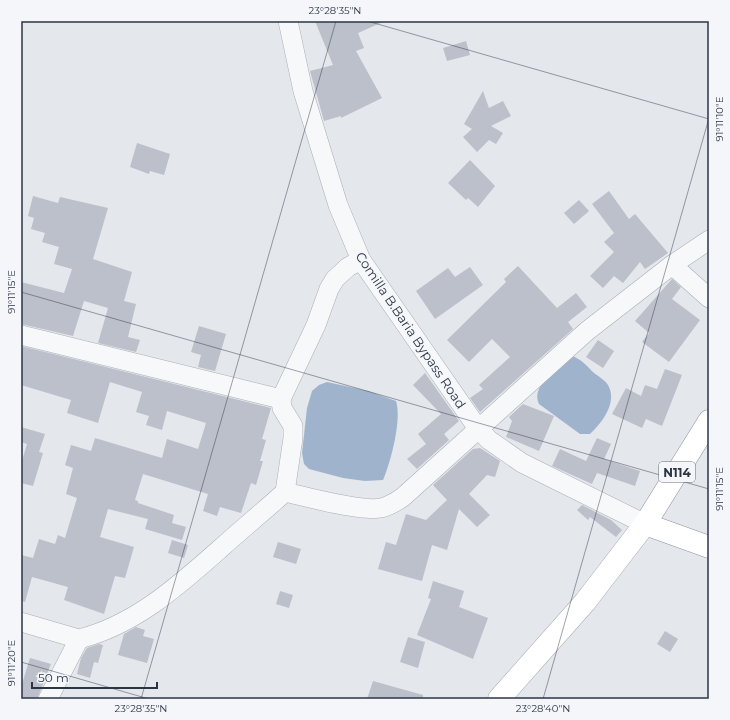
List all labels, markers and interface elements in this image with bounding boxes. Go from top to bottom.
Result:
text: 23°28'35"N [309,4,362,17]
text: 91°11'10"E [713,96,726,141]
street label: Comilla B.Baria Bypass Road [352,249,470,411]
text: 91°11'15"E [5,270,18,314]
road number: N114 [659,462,695,482]
text: 91°11'15"E [713,467,726,511]
text: 91°11'20"E [5,639,18,686]
scale bar [32,664,157,690]
text: 50 m [38,670,69,685]
text: 23°28'35"N [115,702,168,715]
text: 23°28'40"N [516,702,570,715]

